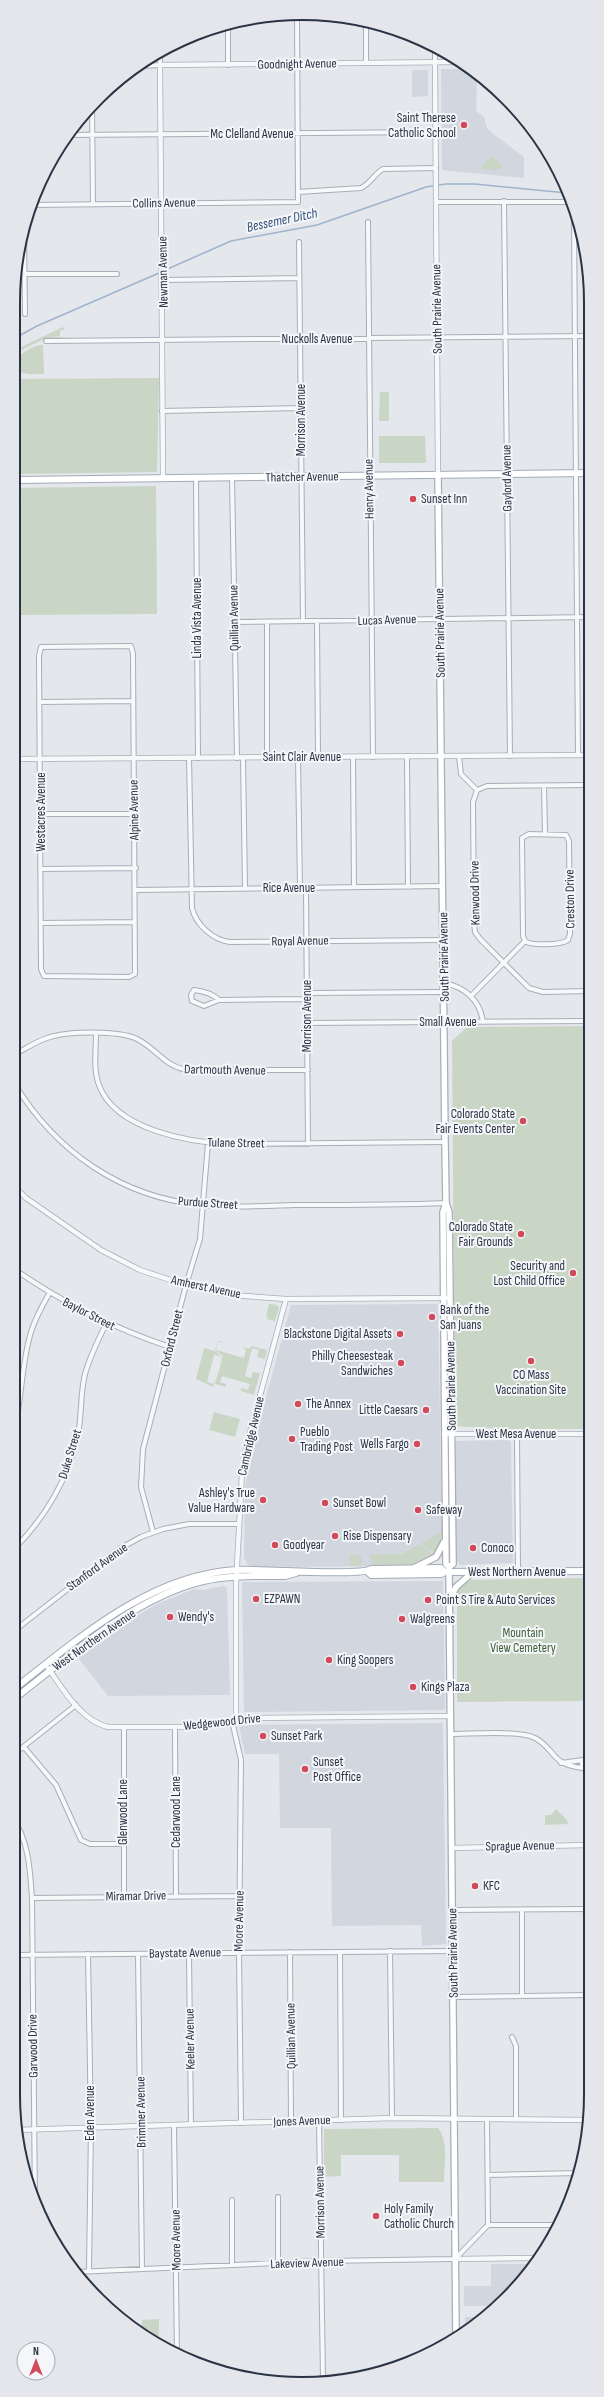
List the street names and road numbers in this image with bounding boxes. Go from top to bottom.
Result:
street label: Goodnight Avenue [257,55,337,73]
street label: Mc Clelland Avenue [210,126,294,142]
street label: Collins Avenue [132,194,196,212]
street label: Newman Avenue [154,236,172,308]
street label: South Prairie Avenue [428,264,446,354]
street label: Nuckolls Avenue [282,331,352,347]
street label: Morrison Avenue [293,384,309,456]
street label: Gaylord Avenue [498,444,516,512]
street label: Henry Avenue [360,459,378,519]
street label: Thatcher Avenue [265,468,339,486]
street label: Linda Vista Avenue [189,578,205,658]
street label: Quillian Avenue [225,585,243,651]
street label: South Prairie Avenue [431,588,449,678]
street label: Lucas Avenue [357,611,417,629]
street label: Saint Clair Avenue [263,749,341,765]
street label: Westacres Avenue [33,772,49,852]
street label: Alpine Avenue [125,780,143,841]
street label: Kenwood Drive [466,861,484,925]
street label: Creston Drive [561,869,579,929]
street label: Rice Avenue [263,880,315,896]
street label: South Prairie Avenue [435,912,453,1002]
street label: Royal Avenue [271,933,329,949]
street label: Morrison Avenue [299,980,315,1052]
street label: Small Avenue [419,1014,477,1030]
street label: Dartmouth Avenue [184,1061,266,1079]
street label: Tulane Street [207,1134,265,1152]
street label: Purdue Street [177,1193,239,1213]
street label: Amherst Avenue [169,1272,242,1302]
street label: Baylor Street [60,1294,118,1334]
street label: Oxford Street [157,1308,187,1368]
street label: South Prairie Avenue [442,1341,460,1431]
street label: Cambridge Avenue [234,1395,268,1477]
street label: West Mesa Avenue [476,1426,556,1442]
street label: Duke Street [55,1427,85,1481]
street label: Stanford Avenue [63,1539,131,1595]
street label: West Northern Avenue [468,1564,566,1580]
street label: West Northern Avenue [49,1605,139,1675]
street label: Wedgewood Drive [183,1710,261,1734]
street label: Cedarwood Lane [168,1776,184,1848]
street label: Glenwood Lane [115,1779,131,1845]
street label: Sprague Avenue [485,1837,555,1855]
street label: Miramar Drive [106,1887,166,1905]
street label: Moore Avenue [230,1890,248,1952]
street label: South Prairie Avenue [444,1908,462,1998]
street label: Baystate Avenue [149,1944,221,1962]
street label: Quillian Avenue [282,2003,300,2069]
street label: Keeler Avenue [181,2008,199,2070]
street label: Garwood Drive [24,2014,42,2078]
street label: Brimmer Avenue [132,2076,150,2148]
street label: Eden Avenue [82,2085,98,2141]
street label: Jones Avenue [272,2112,331,2130]
street label: Morrison Avenue [311,2166,329,2238]
street label: Moore Avenue [167,2209,185,2271]
street label: Lakeview Avenue [270,2254,344,2272]

